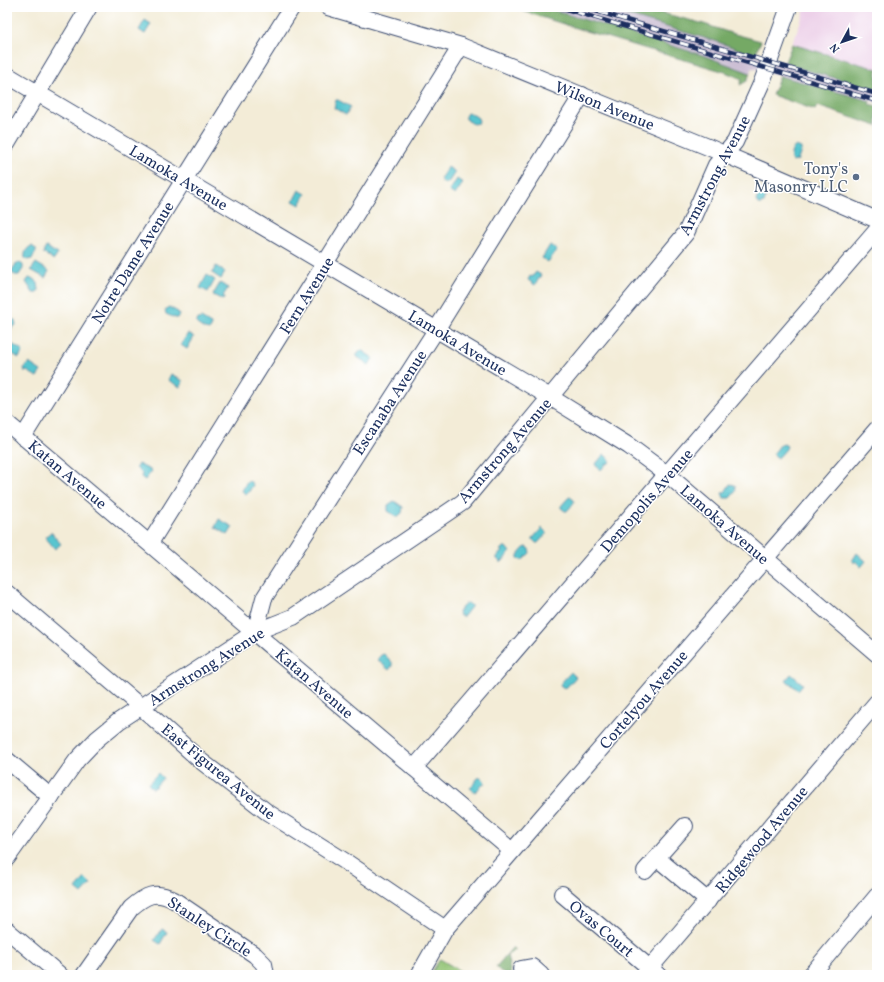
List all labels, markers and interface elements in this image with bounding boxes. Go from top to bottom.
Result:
north arrow [822,22,862,62]
text: N [827,40,844,55]
street label: Wilson Avenue [551,77,657,137]
street label: Armstrong Avenue [675,112,757,240]
street label: Lamoka Avenue [124,141,231,217]
place label: Tony's Masonry LLC [754,159,848,199]
marker: Tony's Masonry LLC [851,172,861,182]
street label: Notre Dame Avenue [87,198,180,328]
street label: Fern Avenue [275,253,340,339]
street label: Lamoka Avenue [403,306,510,382]
street label: Escanaba Avenue [348,346,433,460]
street label: Armstrong Avenue [454,394,557,509]
street label: Katan Avenue [22,436,111,515]
street label: Demopolis Avenue [596,444,699,558]
street label: Lamoka Avenue [674,481,773,570]
street label: Armstrong Avenue [145,623,269,712]
street label: Katan Avenue [270,644,358,725]
street label: Cortelyou Avenue [595,646,694,755]
street label: East Figurea Avenue [156,719,280,826]
street label: Ridgewood Avenue [711,782,814,899]
street label: Stanley Circle [162,892,255,963]
street label: Ovas Court [564,896,638,963]

